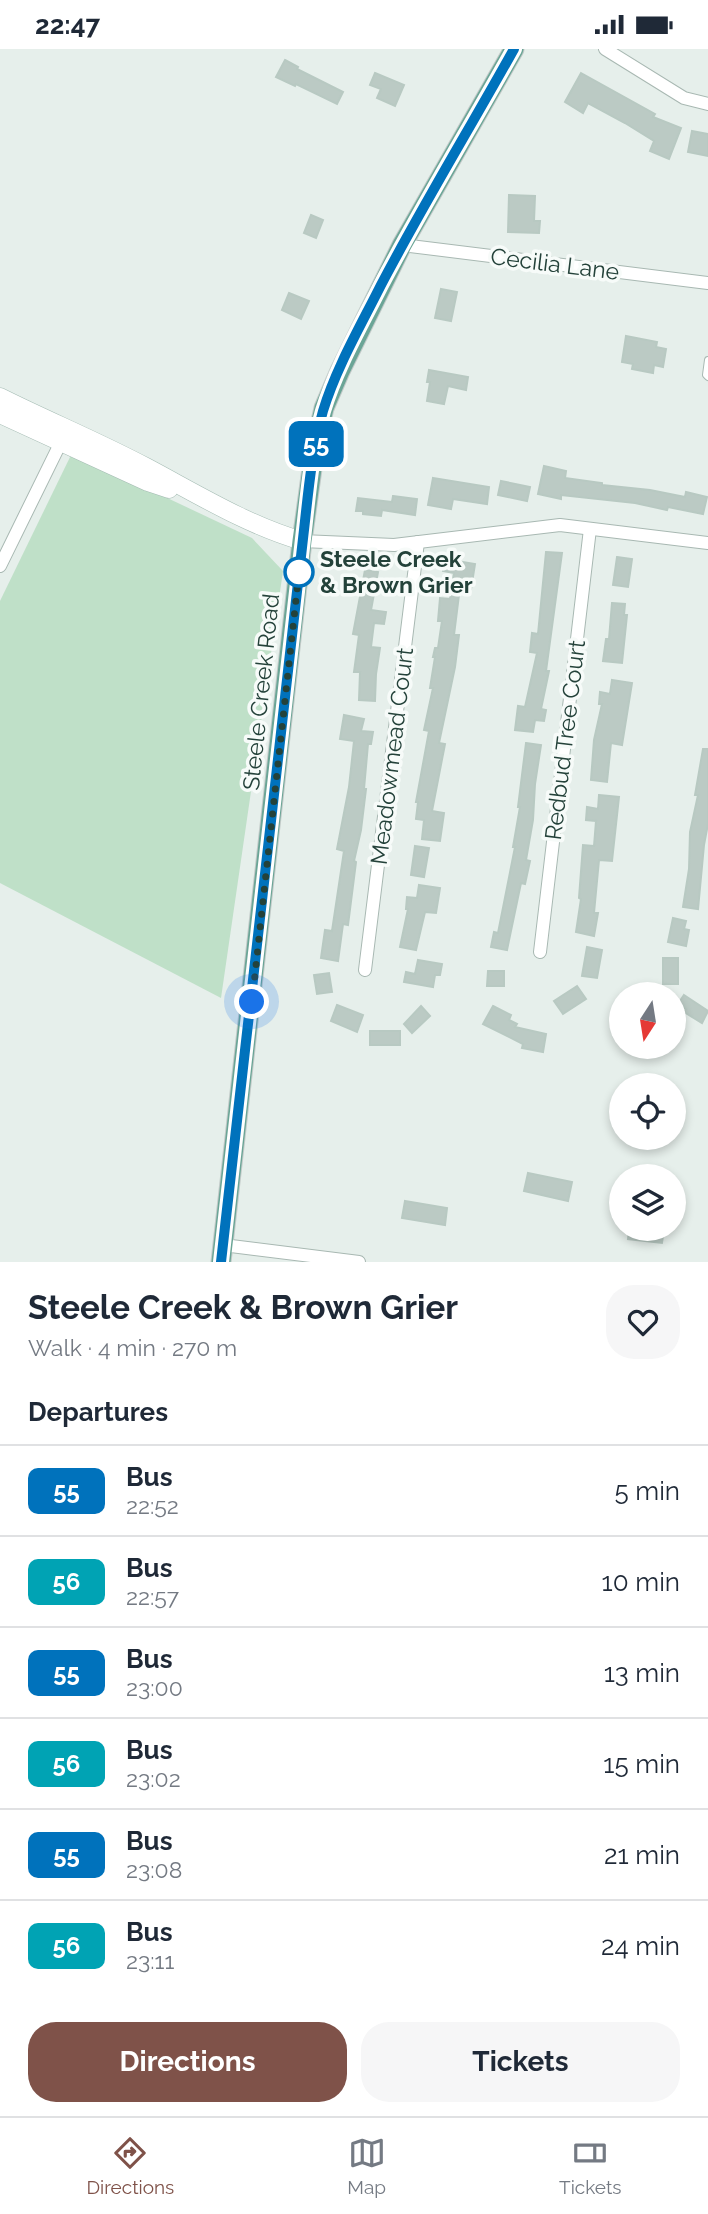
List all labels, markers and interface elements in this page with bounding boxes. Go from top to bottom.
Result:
text: 22:47 [35,10,100,40]
street label: Cecilia Lane [489,242,621,285]
line badge: 55 [284,421,348,467]
text: 55 [303,429,329,458]
place label: Steele Creek & Brown Grier [320,545,473,598]
marker: Steele Creek & Brown Grier [284,557,314,587]
street label: Steele Creek Road [237,592,284,792]
street label: Redbud Tree Court [539,638,590,841]
street label: Meadowmead Court [365,646,418,866]
north arrow [609,982,686,1059]
map controls [609,982,686,1241]
your location [234,984,269,1019]
button: locate [609,1073,686,1150]
button: layers [609,1164,686,1241]
button: heart [606,1285,680,1359]
text: Steele Creek & Brown Grier [28,1288,458,1327]
text: Walk · 4 min · 270 m [28,1334,237,1361]
text: Departures [28,1397,168,1427]
text: Bus [126,1462,173,1492]
text: 55 [53,1476,80,1505]
text: 5 min [614,1476,680,1506]
text: 22:52 [126,1492,179,1519]
text: Bus [126,1553,173,1583]
text: 56 [53,1567,80,1596]
text: 10 min [602,1567,680,1597]
text: 22:57 [126,1583,179,1610]
text: Bus [126,1644,173,1674]
text: 55 [53,1658,80,1687]
text: 13 min [604,1658,680,1688]
text: 23:00 [126,1674,183,1701]
text: Bus [126,1735,173,1765]
text: 56 [53,1749,80,1778]
text: 15 min [603,1749,680,1779]
text: 23:02 [126,1765,181,1792]
text: Bus [126,1826,173,1856]
text: 55 [53,1840,80,1869]
text: 21 min [604,1840,680,1870]
text: 23:08 [126,1856,182,1883]
text: Bus [126,1917,173,1947]
text: 56 [53,1931,80,1960]
text: 24 min [601,1931,680,1961]
text: 23:11 [126,1947,174,1974]
button: Directions [28,2022,347,2102]
button: Tickets [361,2022,680,2102]
tab: Directions [87,2134,174,2198]
tab: Map [347,2134,386,2198]
tab: Tickets [559,2134,621,2198]

